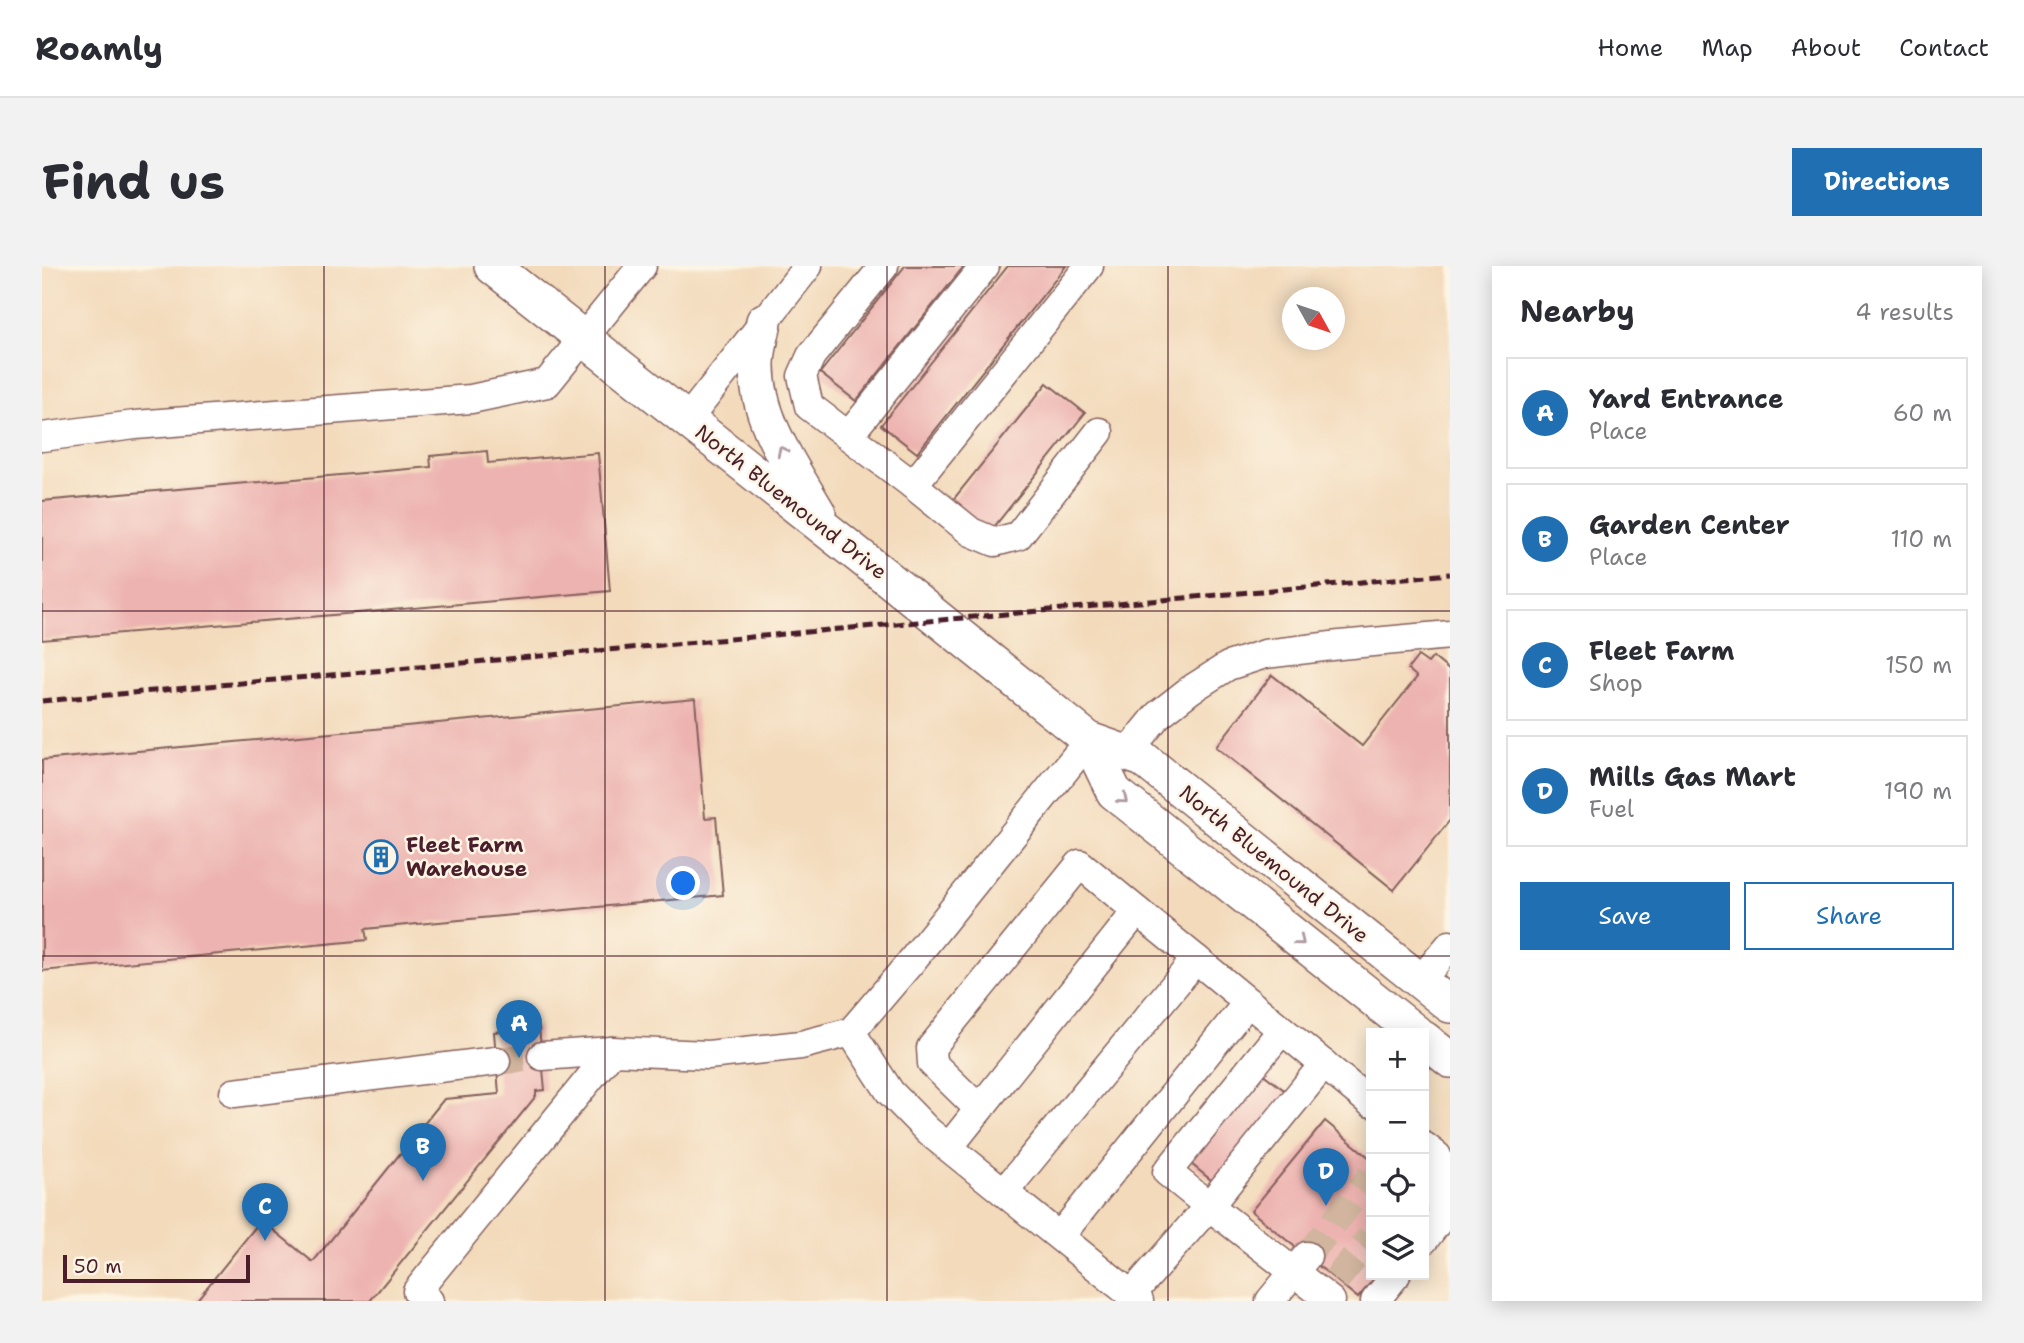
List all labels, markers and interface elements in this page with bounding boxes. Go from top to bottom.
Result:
text: Roamly [35,26,163,71]
text: Home [1597,32,1663,64]
text: Map [1701,32,1753,64]
text: About [1791,32,1861,64]
text: Contact [1899,32,1989,64]
button: Directions [1792,148,1982,216]
text: Find us [42,149,225,215]
north arrow [1282,287,1345,350]
text: Nearby [1520,291,1635,332]
text: 4 results [1855,297,1954,327]
text: Yard Entrance [1589,381,1784,416]
text: A [1536,398,1554,428]
text: 60 m [1893,398,1952,428]
text: Place [1589,416,1648,446]
street label: North Bluemound Drive [689,418,893,586]
one-way arrow [777,446,791,458]
text: Garden Center [1589,507,1790,542]
text: B [1538,524,1552,554]
text: 110 m [1890,524,1952,554]
text: Place [1589,542,1648,572]
text: Fleet Farm [1589,633,1734,668]
text: C [1538,650,1552,680]
text: 150 m [1885,650,1952,680]
text: Shop [1589,668,1643,698]
text: Mills Gas Mart [1589,759,1796,794]
text: D [1537,776,1553,806]
text: 190 m [1884,776,1952,806]
street label: North Bluemound Drive [1173,779,1375,949]
one-way arrow [1115,790,1127,803]
text: Fuel [1589,794,1634,824]
place label: Fleet Farm Warehouse [406,831,527,883]
building icon: Fleet Farm Warehouse [362,838,400,876]
your location [666,866,700,900]
button: Save [1520,882,1730,950]
button: Share [1744,882,1954,950]
one-way arrow [1293,932,1305,945]
pin: A [496,1000,542,1058]
map controls [1366,1028,1429,1280]
button: + [1366,1028,1429,1091]
button: − [1366,1091,1429,1154]
pin: B [400,1123,446,1181]
pin: D [1303,1148,1349,1206]
button: locate [1366,1154,1429,1217]
pin: C [242,1183,288,1241]
button: layers [1366,1217,1429,1280]
scale bar [63,1252,250,1284]
text: 50 m [74,1254,122,1279]

